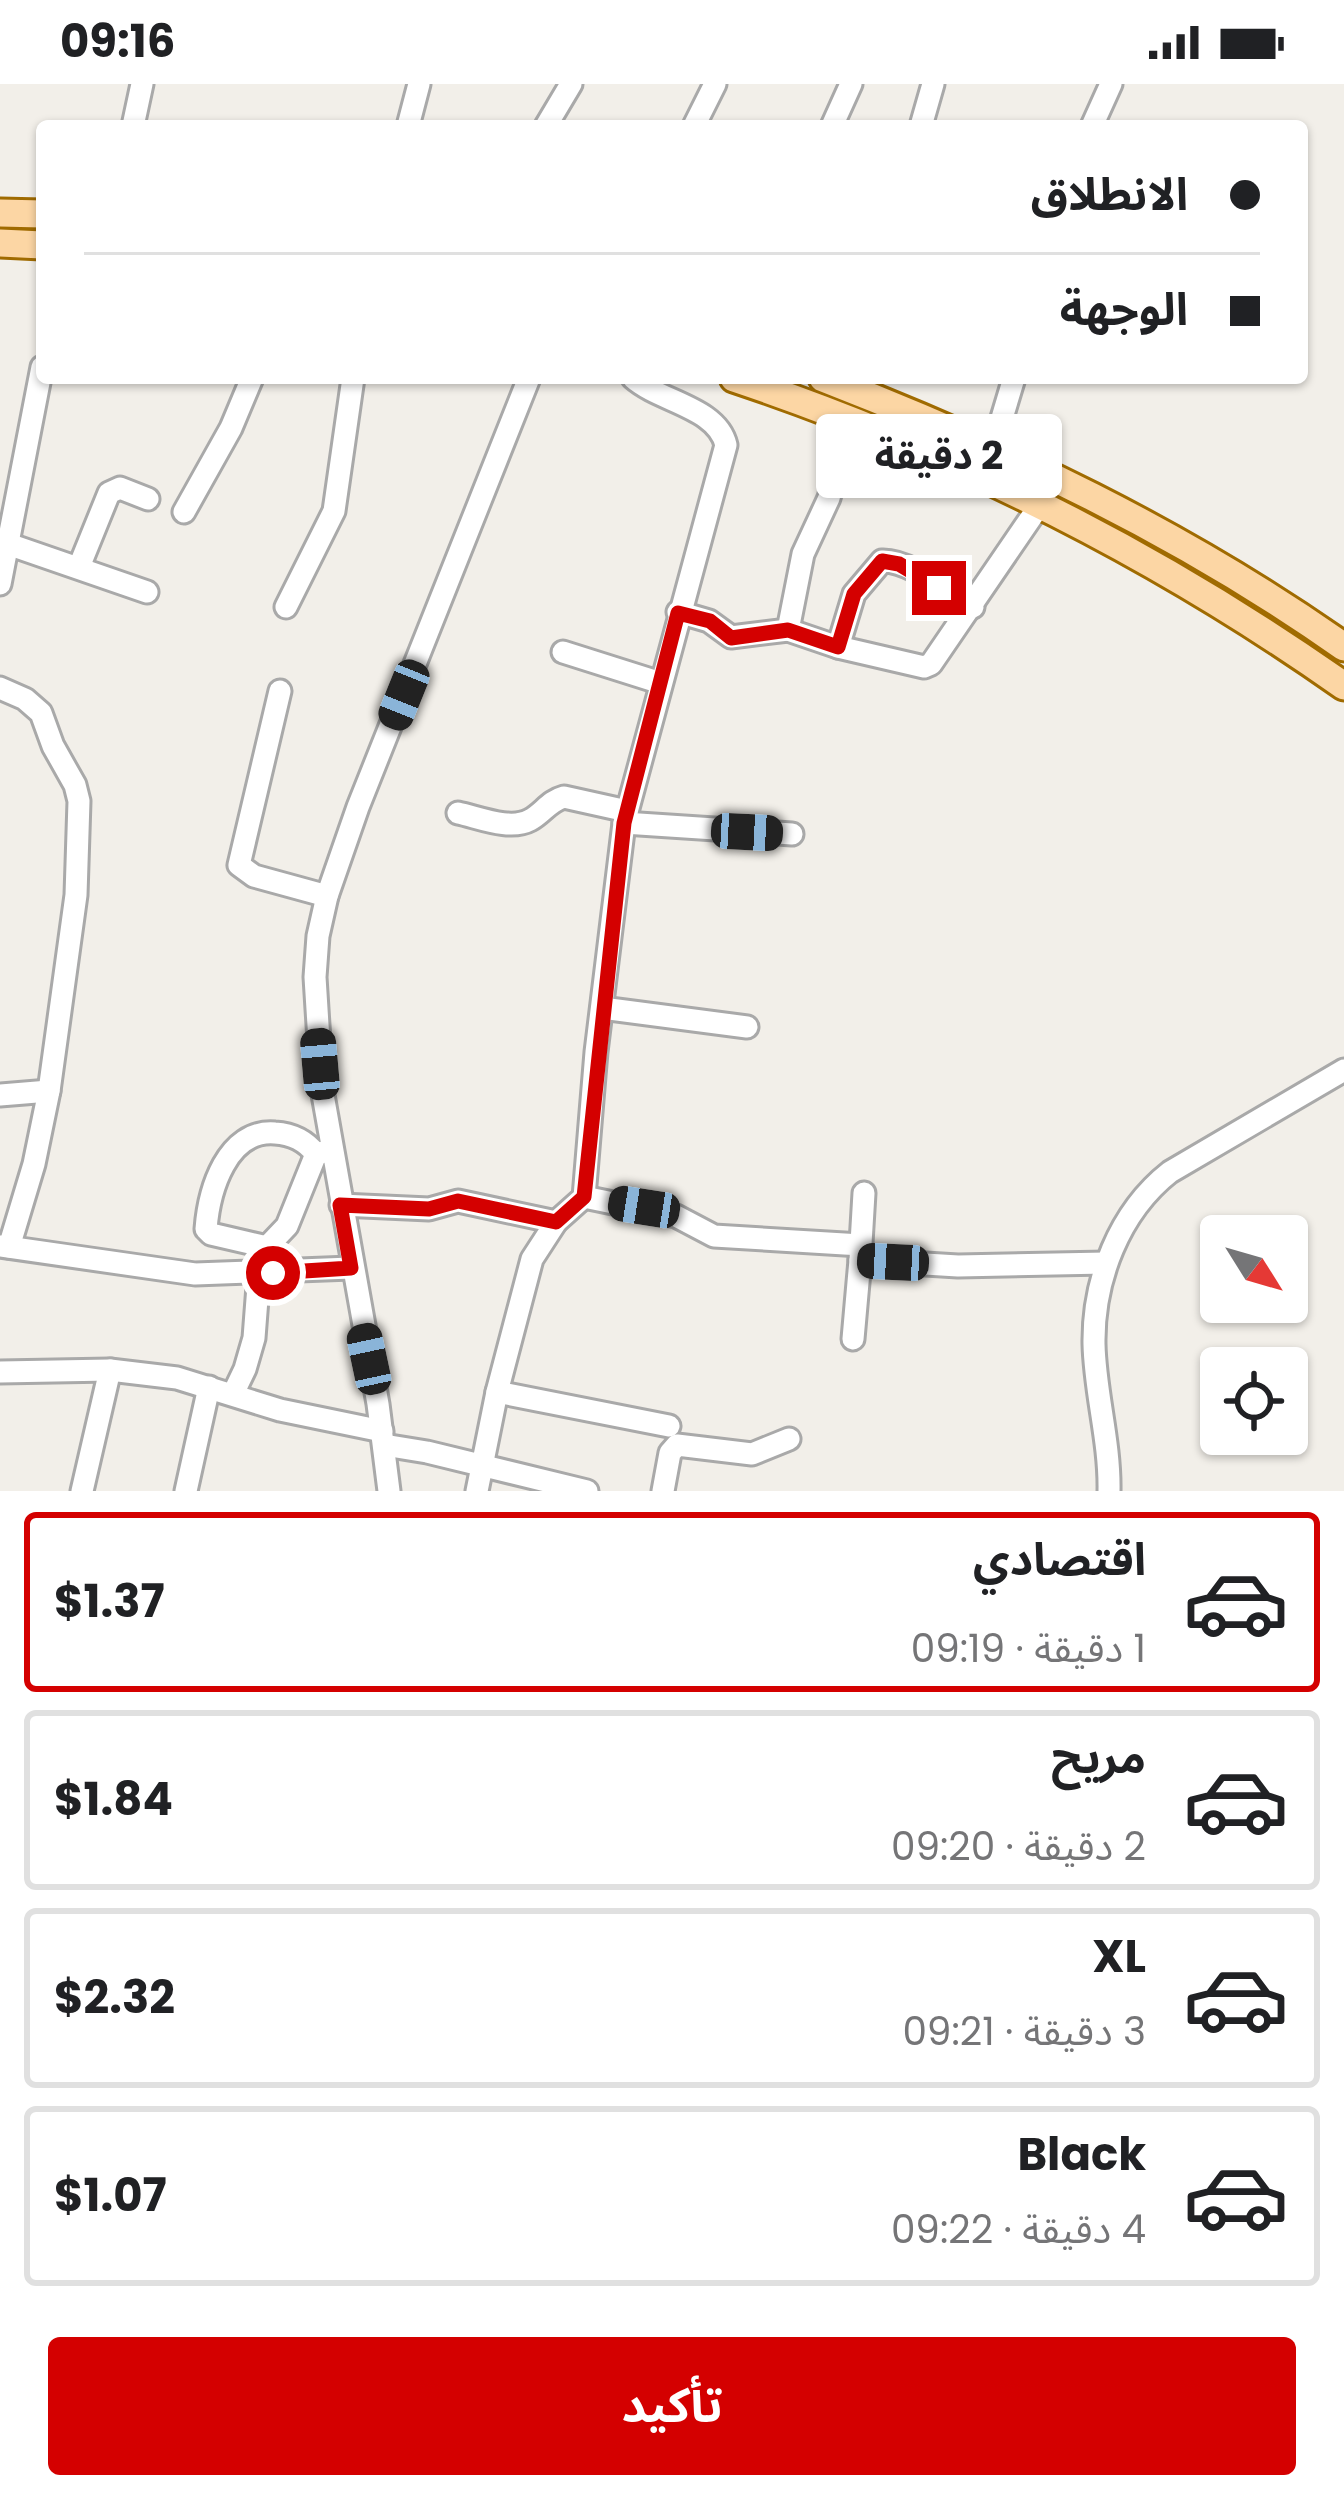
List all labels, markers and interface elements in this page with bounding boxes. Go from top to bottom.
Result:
text: 09:16 [60,10,175,73]
text: الانطلاق [1031,163,1188,226]
text: الوجهة [1060,278,1188,341]
callout: 2 دقيقة [816,414,1062,498]
text: 2 دقيقة [875,428,1003,483]
route end [912,561,966,615]
car [374,655,434,735]
car [710,812,784,852]
car [299,1027,341,1101]
car [606,1184,682,1230]
north arrow [1200,1215,1308,1323]
map controls [1200,1215,1308,1455]
car [856,1242,930,1282]
route start [246,1246,300,1300]
car [344,1320,394,1398]
button: locate [1200,1347,1308,1455]
text: اقتصادي [973,1528,1146,1591]
icon: car [1182,1548,1290,1656]
text: $1.37 [54,1570,165,1633]
text: 1 دقيقة · 09:19 [911,1621,1146,1676]
text: مريح [1051,1726,1146,1789]
icon: car [1182,1746,1290,1854]
text: $1.84 [54,1768,173,1831]
text: 2 دقيقة · 09:20 [891,1819,1146,1874]
text: XL [1092,1925,1146,1988]
icon: car [1182,1944,1290,2052]
text: $2.32 [54,1966,175,2029]
text: 3 دقيقة · 09:21 [902,2004,1146,2059]
text: Black [1017,2123,1146,2186]
icon: car [1182,2142,1290,2250]
text: $1.07 [54,2164,167,2227]
text: 4 دقيقة · 09:22 [891,2202,1146,2257]
button: تأكيد [48,2337,1296,2475]

